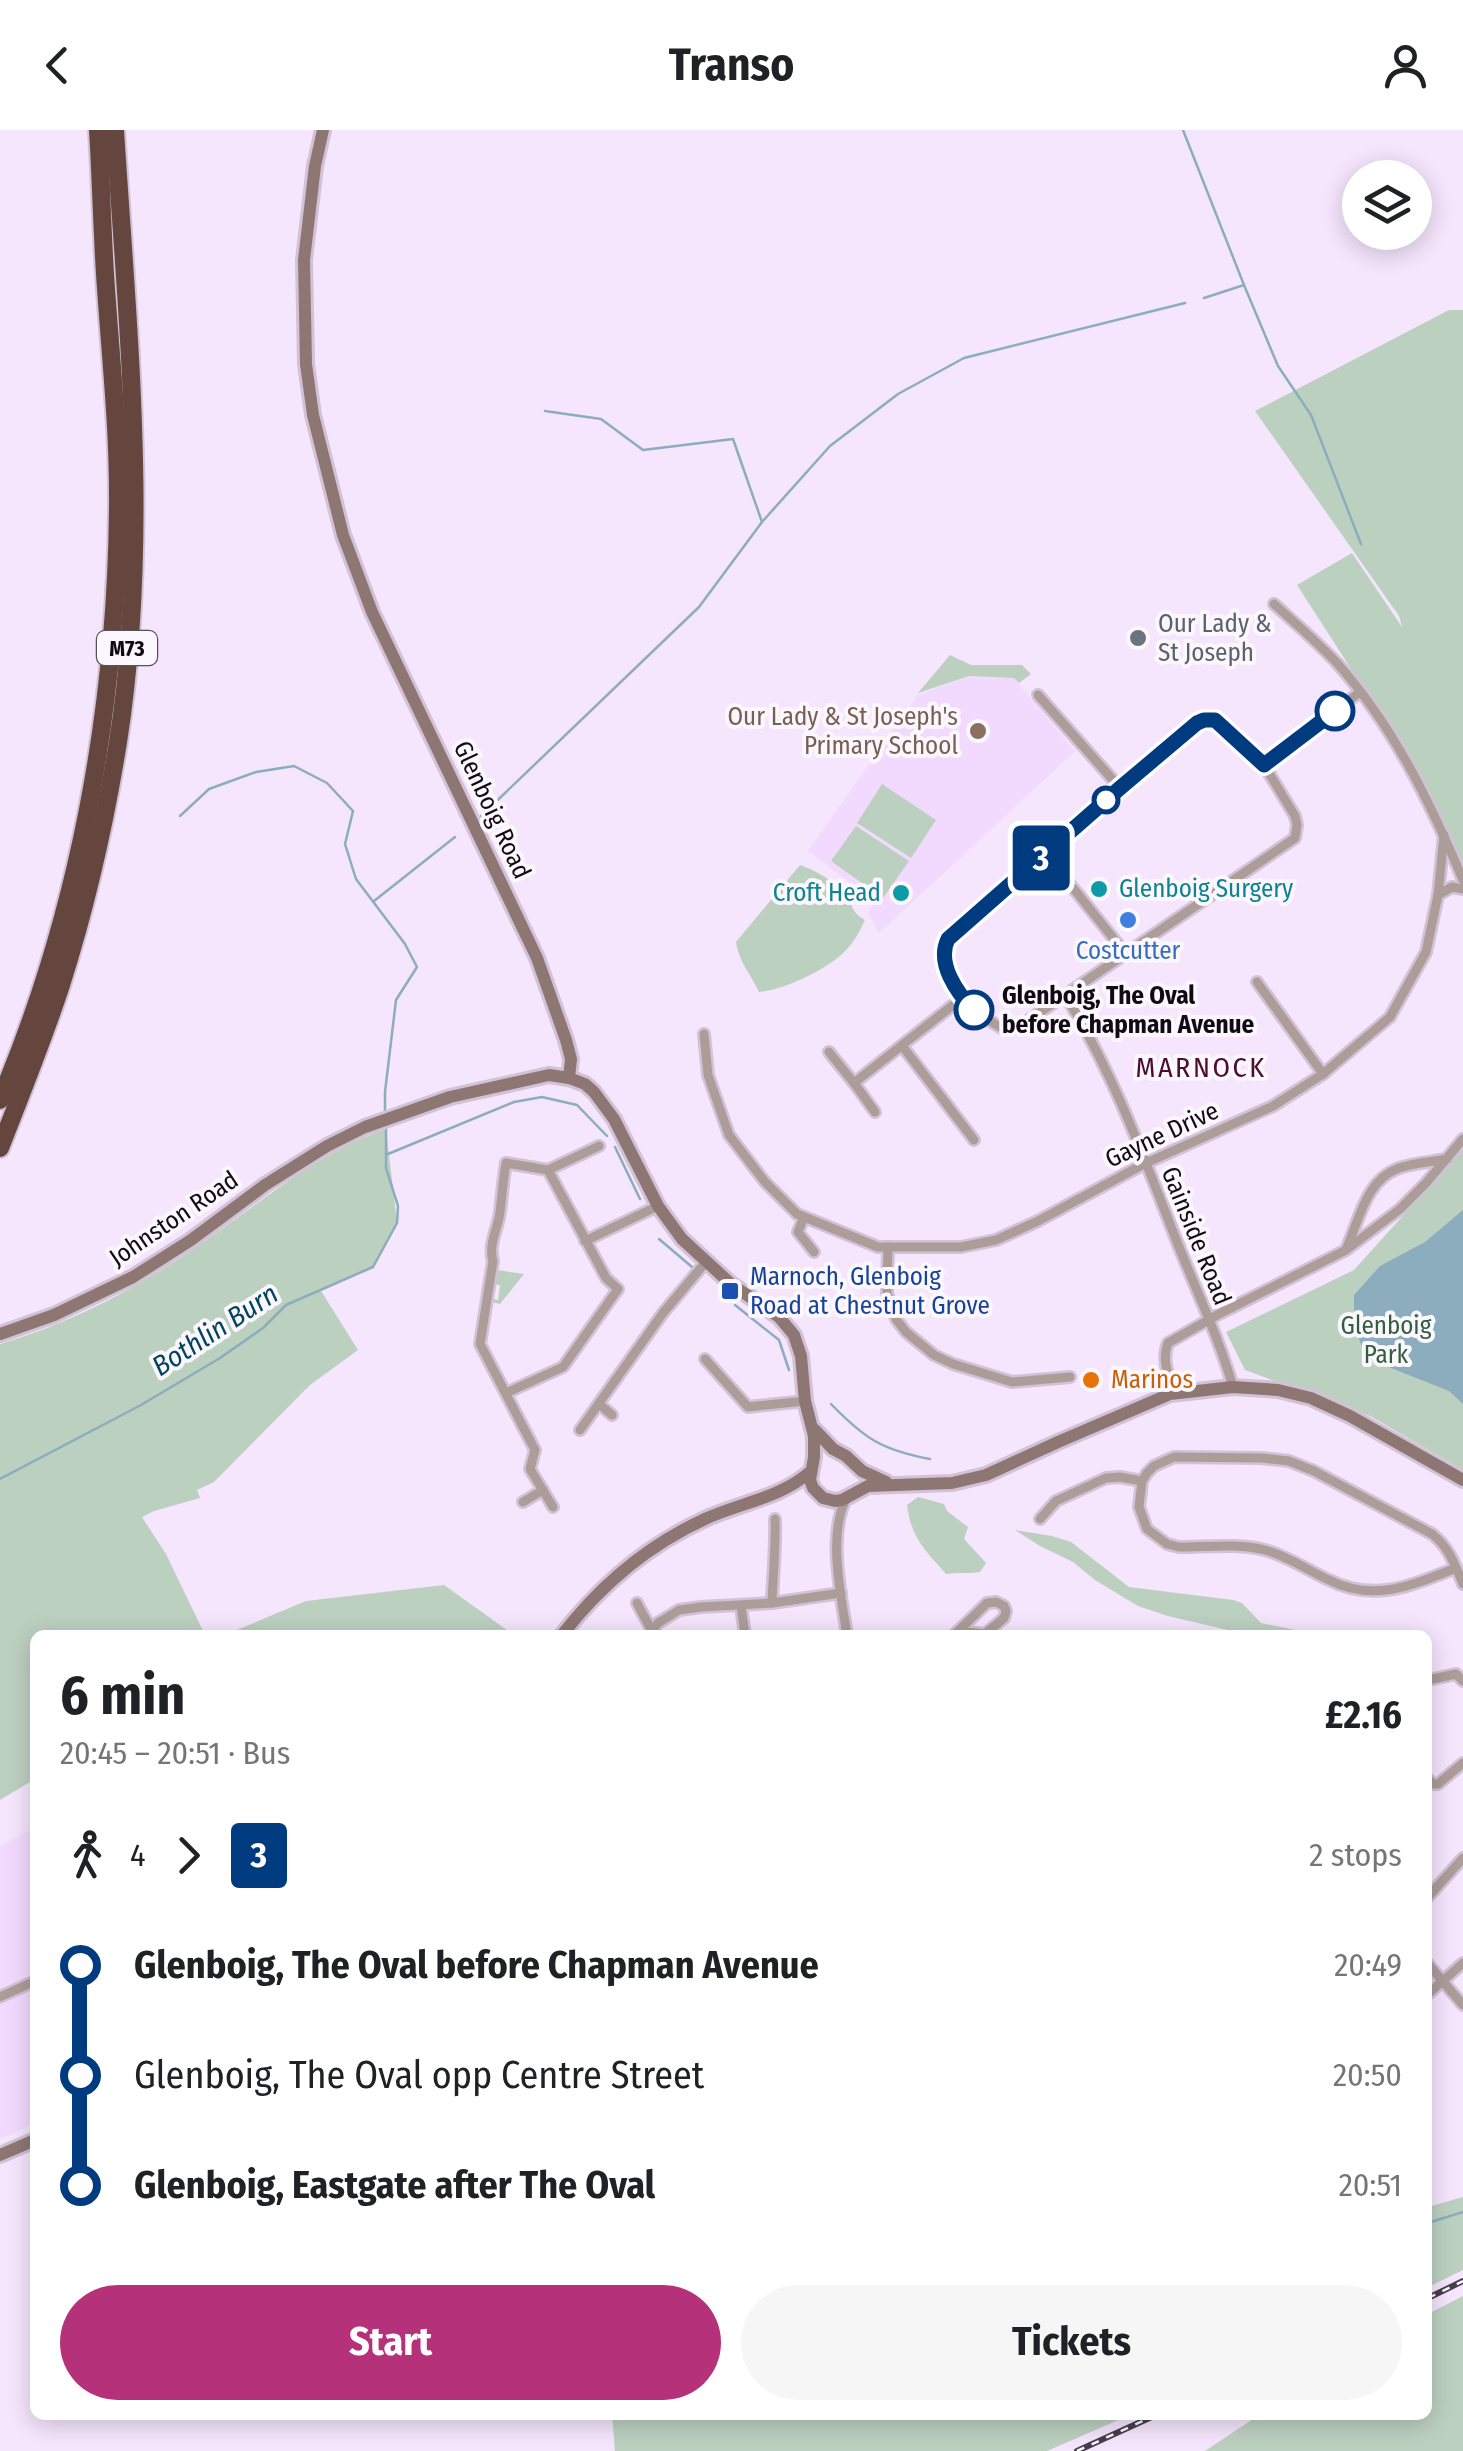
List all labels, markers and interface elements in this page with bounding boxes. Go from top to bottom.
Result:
icon: back [30,38,85,93]
text: Transo [669,38,794,92]
icon: person [1378,38,1433,93]
map controls [1342,160,1432,250]
button: layers [1342,160,1432,250]
place label: Our Lady & St Joseph [1158,609,1272,668]
marker: Our Lady & St Joseph [1127,627,1149,649]
road number: M73 [97,631,157,665]
unlabelled marker [1316,692,1354,730]
place label: Our Lady & St Joseph's Primary School [727,702,958,761]
marker: Our Lady & St Joseph's Primary School [967,720,989,742]
street label: Glenboig Road [447,736,537,884]
unlabelled marker [1093,787,1119,813]
line badge: 3 [1008,826,1074,890]
text: 3 [1033,837,1049,879]
place label: Glenboig Surgery [1119,874,1293,904]
place label: Croft Head [773,878,881,908]
marker: Glenboig Surgery [1088,878,1110,900]
marker: Croft Head [890,882,912,904]
marker: Costcutter [1117,909,1139,931]
place label: Costcutter [1076,936,1180,966]
place label: Glenboig, The Oval before Chapman Avenue [1002,981,1255,1040]
marker: Glenboig, The Oval before Chapman Avenue [955,991,993,1029]
district label: MARNOCK [1135,1051,1267,1084]
street label: Gayne Drive [1101,1096,1223,1174]
street label: Gainside Road [1155,1162,1237,1310]
street label: Johnston Road [104,1165,244,1273]
place label: Marnoch, Glenboig Road at Chestnut Grove [750,1262,990,1321]
water label: Bothlin Burn [146,1277,284,1383]
marker: Marnoch, Glenboig Road at Chestnut Grove [719,1280,741,1302]
park label: Glenboig Park [1341,1311,1432,1370]
place label: Marinos [1111,1365,1193,1395]
marker: Marinos [1080,1369,1102,1391]
text: 6 min [60,1663,185,1729]
text: £2.16 [1325,1692,1402,1738]
text: 20:45 – 20:51 · Bus [60,1734,291,1772]
icon: walk [60,1828,115,1883]
icon: forward [161,1828,216,1883]
text: 3 [251,1834,267,1876]
text: 4 [130,1836,146,1874]
text: 2 stops [1309,1836,1402,1874]
text: Glenboig, The Oval before Chapman Avenue [134,1942,819,1988]
text: 20:49 [1334,1946,1402,1984]
text: Glenboig, The Oval opp Centre Street [134,2052,704,2098]
text: 20:50 [1333,2056,1402,2094]
text: Glenboig, Eastgate after The Oval [134,2162,655,2208]
text: 20:51 [1339,2166,1402,2204]
button: Start [60,2285,721,2400]
button: Tickets [741,2285,1402,2400]

